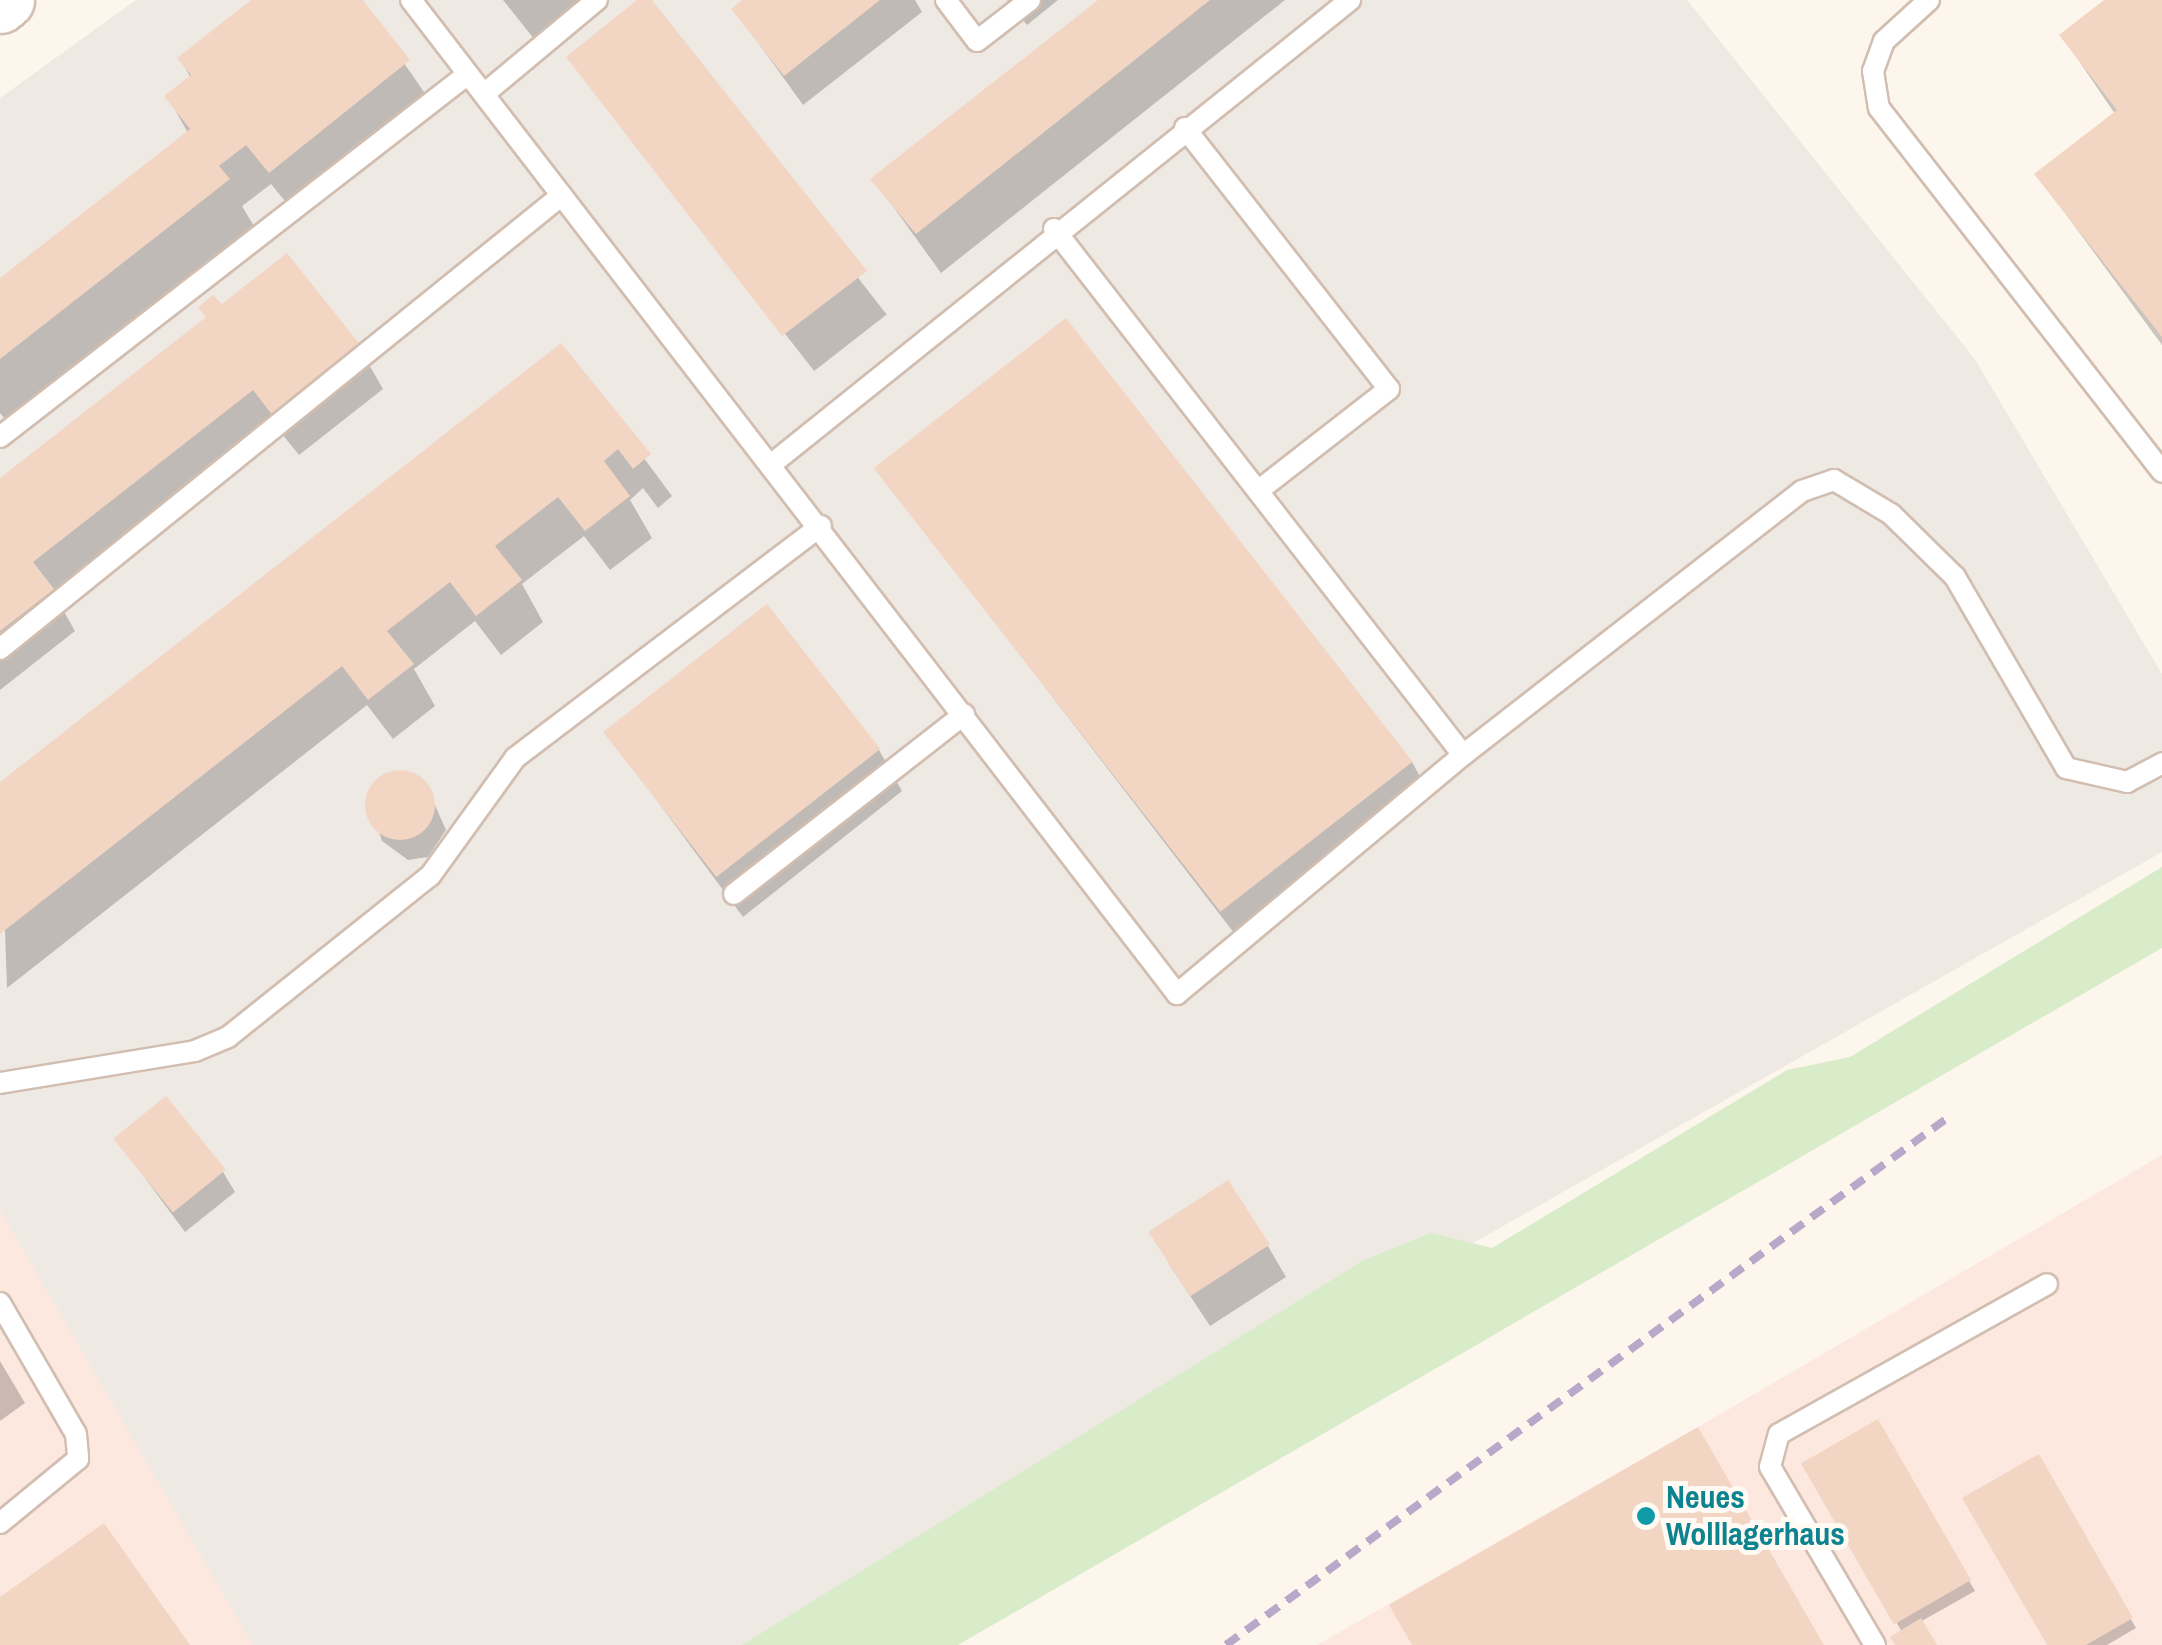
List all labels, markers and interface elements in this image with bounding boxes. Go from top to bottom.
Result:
place label: Neues Wolllagerhaus [1666,1479,1845,1554]
marker: Neues Wolllagerhaus [1635,1505,1657,1527]

